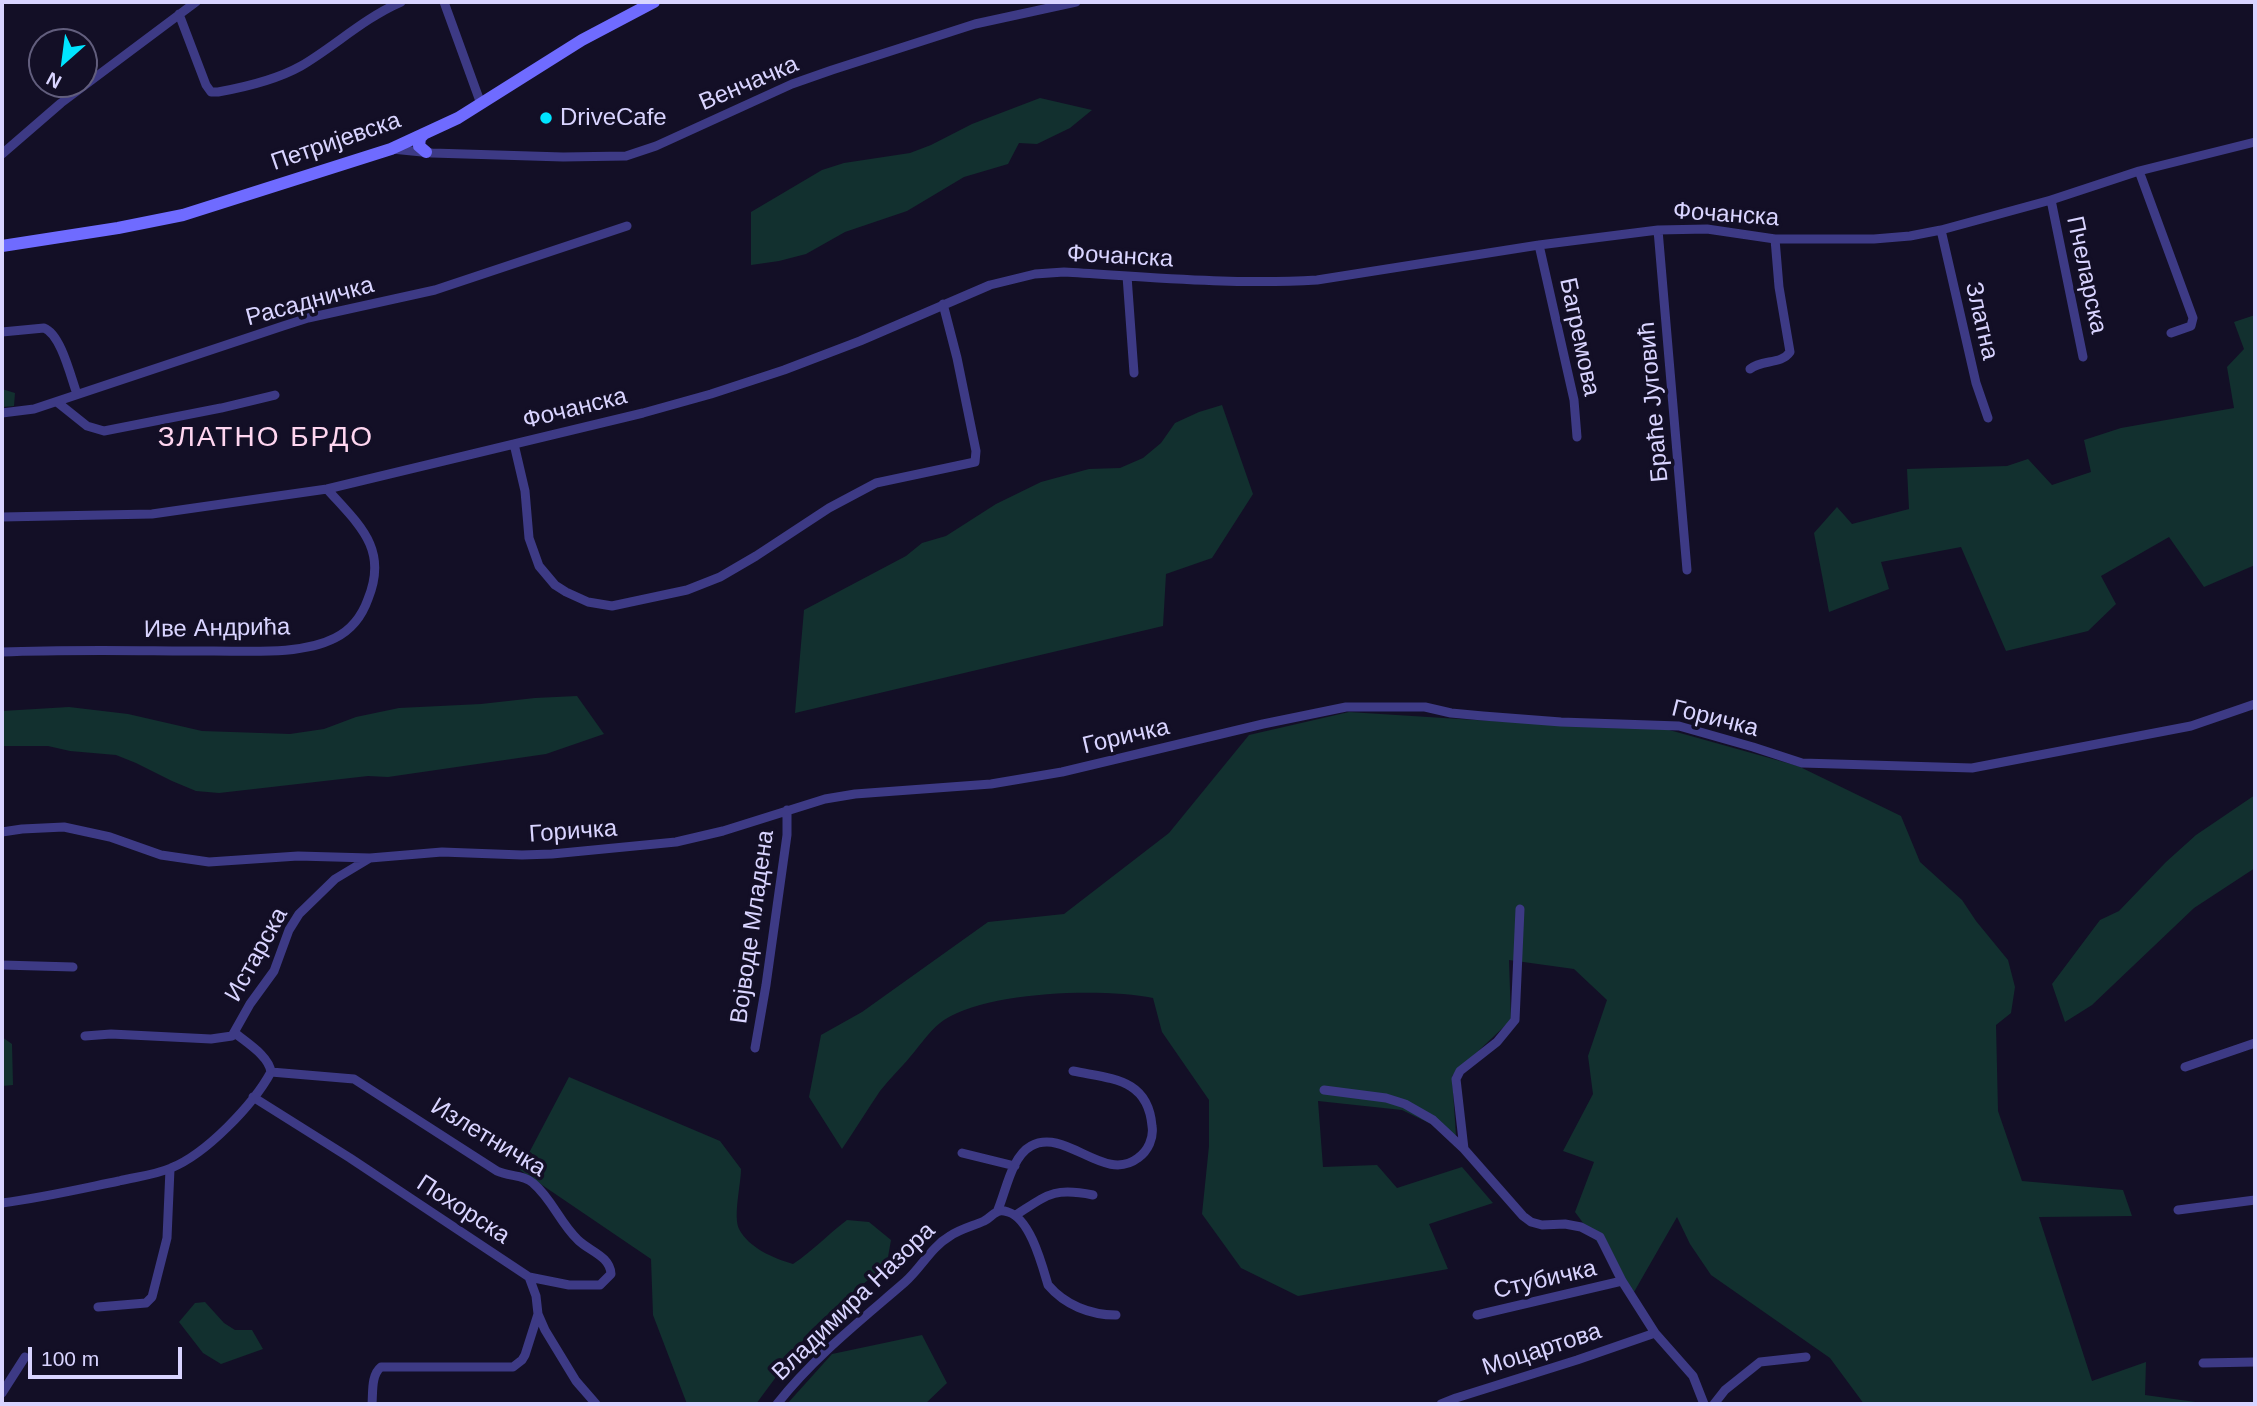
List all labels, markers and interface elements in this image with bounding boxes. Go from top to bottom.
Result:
north arrow [28,28,98,98]
street label: Венчачка [695,50,803,118]
text: N [43,68,65,93]
place label: DriveCafe [560,104,667,132]
street label: Петријевска [267,106,405,178]
marker: DriveCafe [538,110,554,126]
street label: Фочанска [1672,197,1780,233]
street label: Пчеларска [2060,214,2112,336]
street label: Фочанска [1066,240,1174,274]
street label: Расадничка [243,271,377,333]
street label: Багремова [1552,275,1606,399]
street label: Златна [1958,279,2004,363]
street label: Браће Југовић [1633,321,1675,483]
street label: Фочанска [520,382,630,436]
district label: ЗЛАТНО БРДО [159,421,373,455]
street label: Иве Андрића [144,613,290,645]
street label: Горичка [1669,694,1761,744]
street label: Горичка [1080,713,1172,761]
street label: Горичка [528,815,618,849]
street label: Војводе Младена [725,828,781,1026]
street label: Истарска [219,903,295,1007]
street label: Излетничка [425,1092,551,1184]
street label: Похорска [411,1169,515,1251]
street label: Владимира Назора [767,1217,941,1387]
street label: Стубичка [1491,1254,1599,1306]
street label: Моцартова [1479,1317,1605,1383]
scale bar [32,1332,186,1376]
text: 100 m [41,1347,99,1370]

